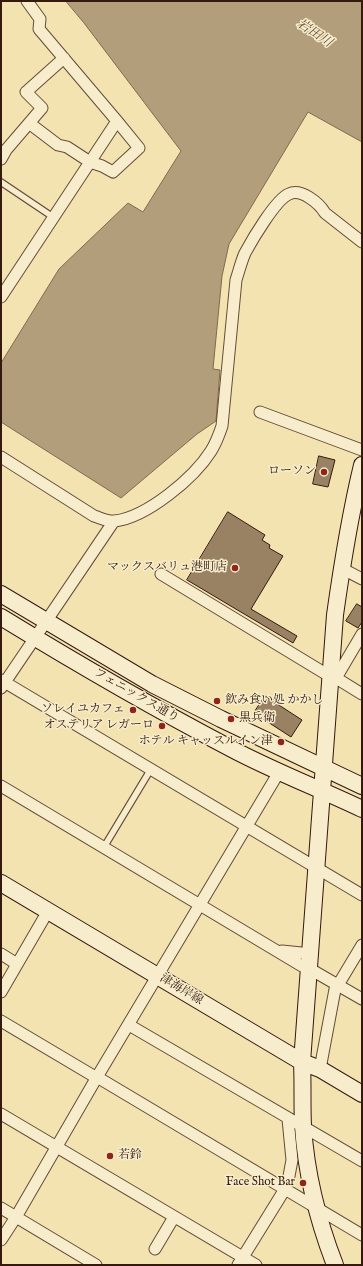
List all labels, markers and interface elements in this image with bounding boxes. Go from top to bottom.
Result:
water label: 岩田川 [293,17,335,51]
place label: ローソン [268,465,316,479]
marker: ローソン [319,467,329,477]
place label: マックスバリュ港町店 [107,561,227,575]
marker: マックスバリュ港町店 [230,563,240,573]
street label: フェニックス通り [91,666,181,726]
place label: 飲み食い処 かかし [225,694,324,708]
marker: 飲み食い処 かかし [212,696,222,706]
place label: ソレイユカフェ [41,703,125,717]
marker: ソレイユカフェ [128,705,138,715]
place label: 黒兵衛 [239,712,275,726]
marker: 黒兵衛 [226,714,236,724]
place label: オステリア レガーロ [43,719,154,733]
marker: オステリア レガーロ [157,721,167,731]
place label: ホテル キャッスルイン津 [138,735,273,749]
marker: ホテル キャッスルイン津 [276,737,286,747]
street label: 津海岸線 [157,971,205,1009]
place label: 若鈴 [118,1149,142,1163]
marker: 若鈴 [105,1151,115,1161]
place label: Face Shot Bar [226,1176,295,1190]
marker: Face Shot Bar [298,1178,308,1188]

